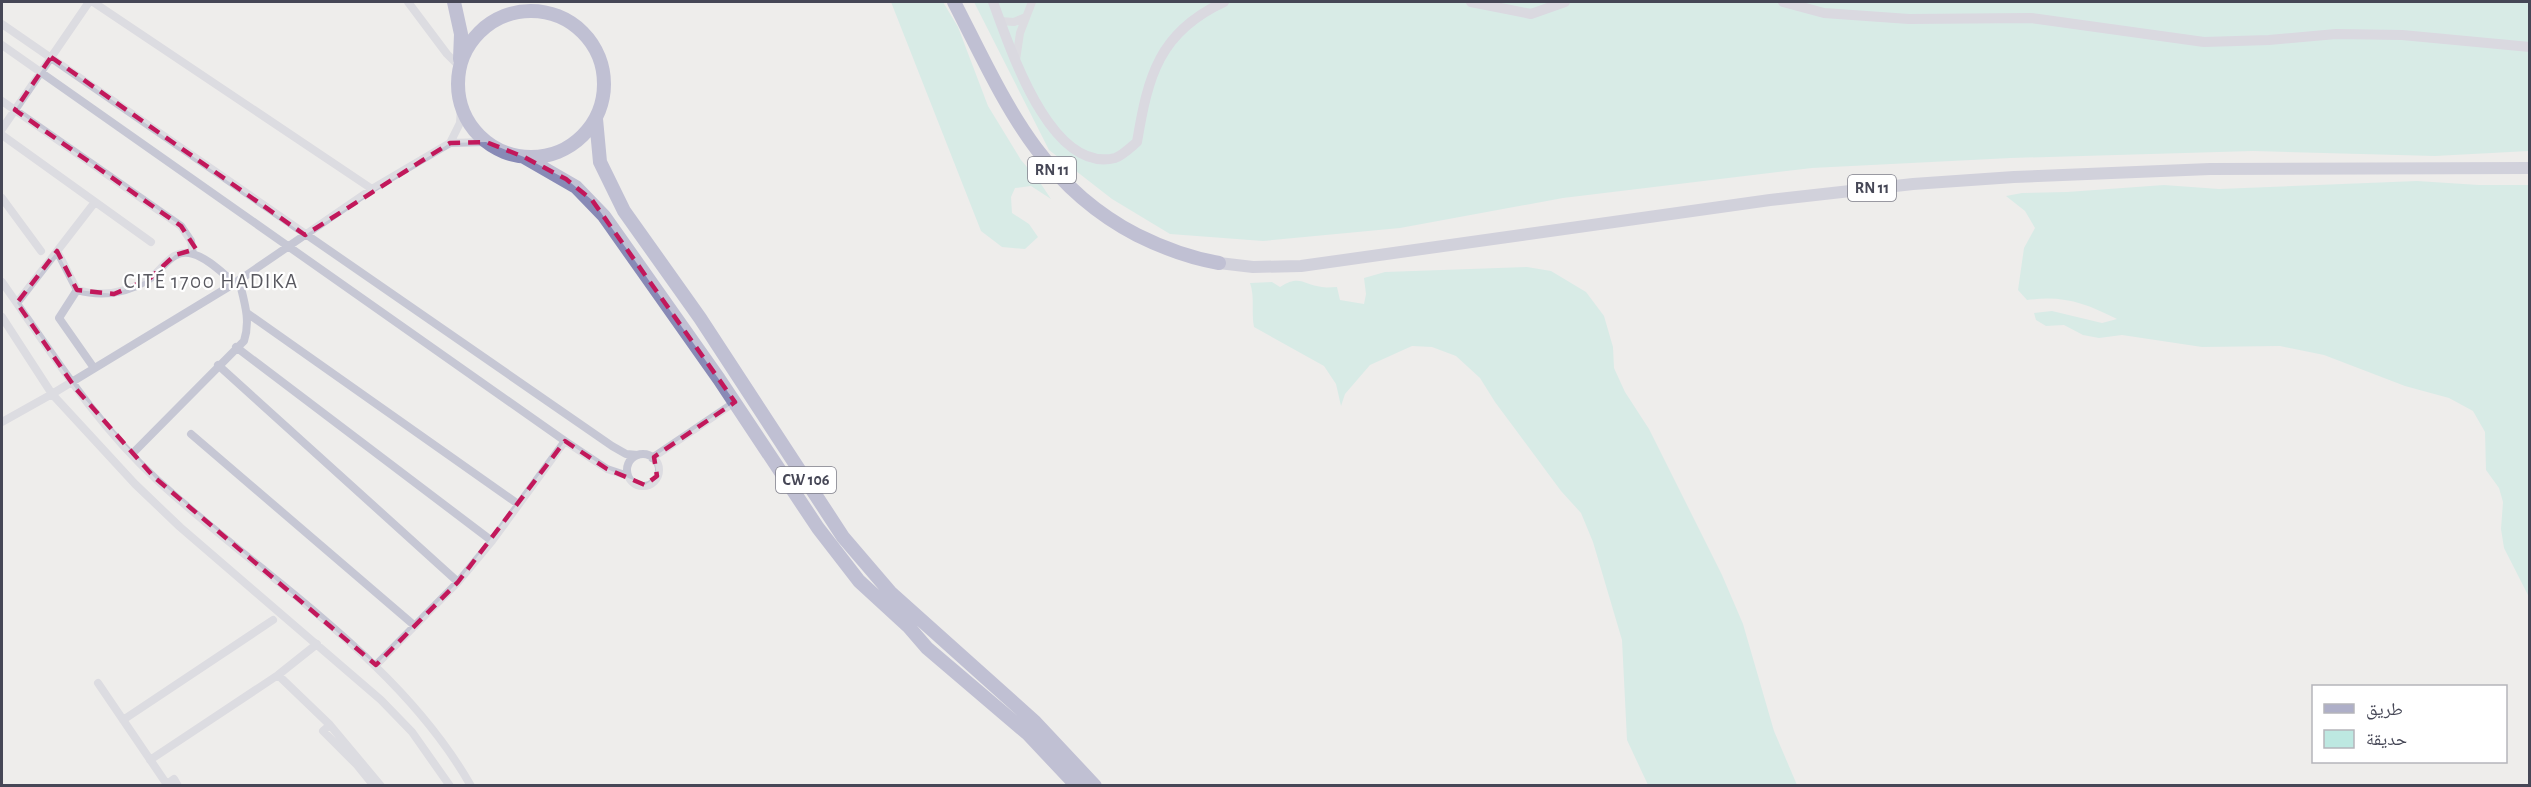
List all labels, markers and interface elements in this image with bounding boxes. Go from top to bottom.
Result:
road number: RN 11 [1028,157,1076,183]
road number: RN 11 [1848,175,1896,201]
district label: CITÉ 1700 HADIKA [123,269,299,292]
road number: CW 106 [776,467,836,493]
legend [2312,685,2507,763]
text: طريق [2366,701,2403,720]
text: حديقة [2366,731,2407,749]

